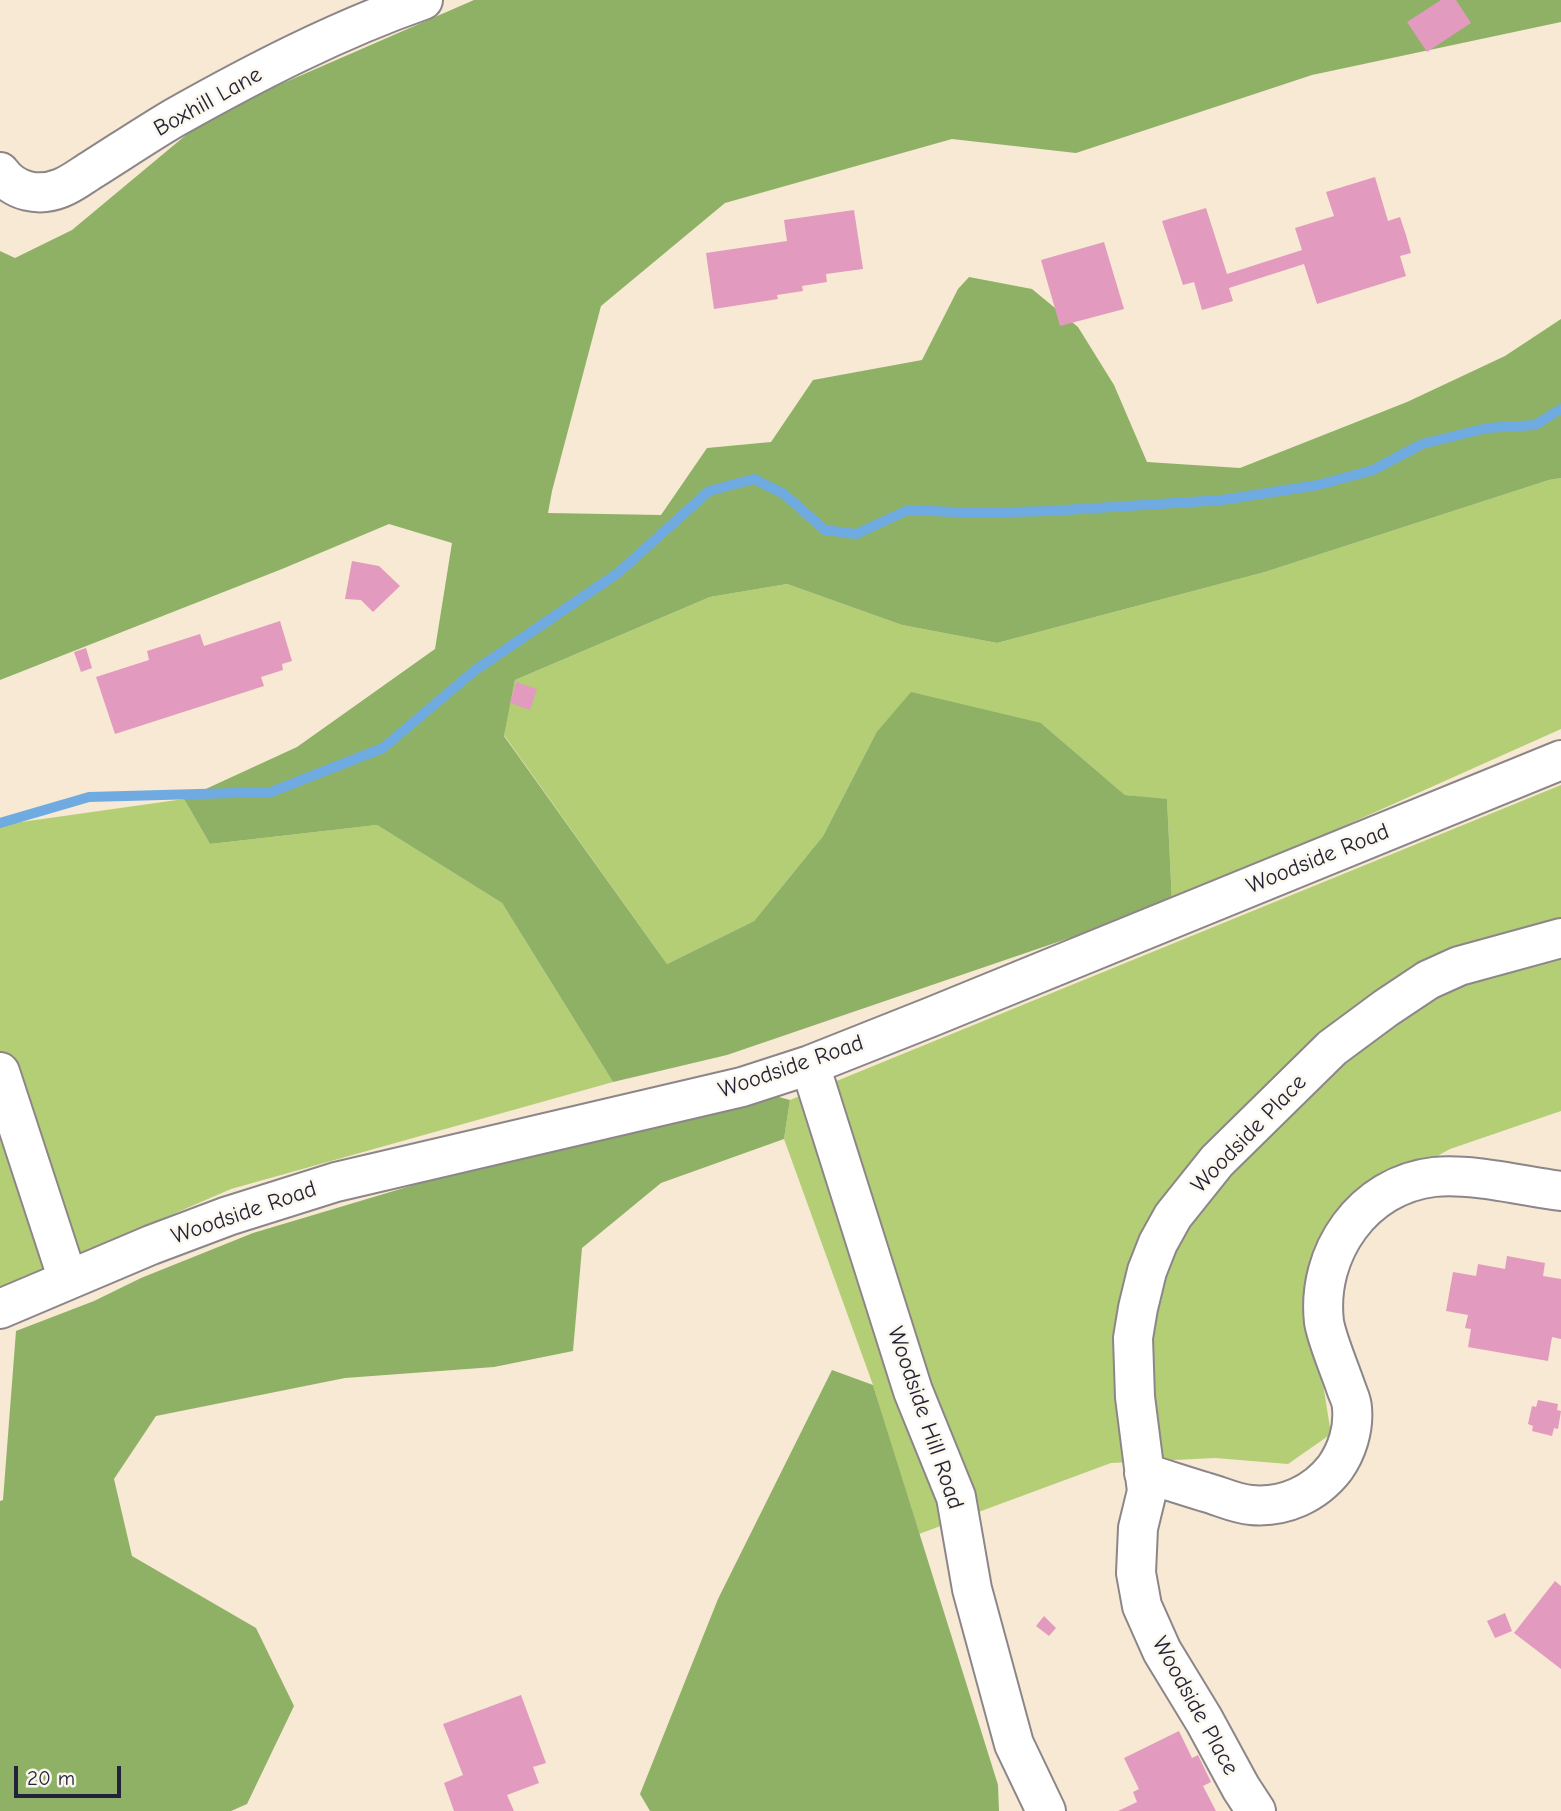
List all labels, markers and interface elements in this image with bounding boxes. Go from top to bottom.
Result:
street label: Boxhill Lane [149,61,267,143]
street label: Woodside Road [1243,818,1393,900]
street label: Woodside Road [715,1029,867,1105]
street label: Woodside Place [1186,1069,1312,1199]
street label: Woodside Road [168,1175,320,1251]
street label: Woodside Hill Road [881,1323,969,1513]
street label: Woodside Place [1146,1632,1244,1780]
scale bar [18,1752,124,1796]
text: 20 m [27,1766,75,1790]

